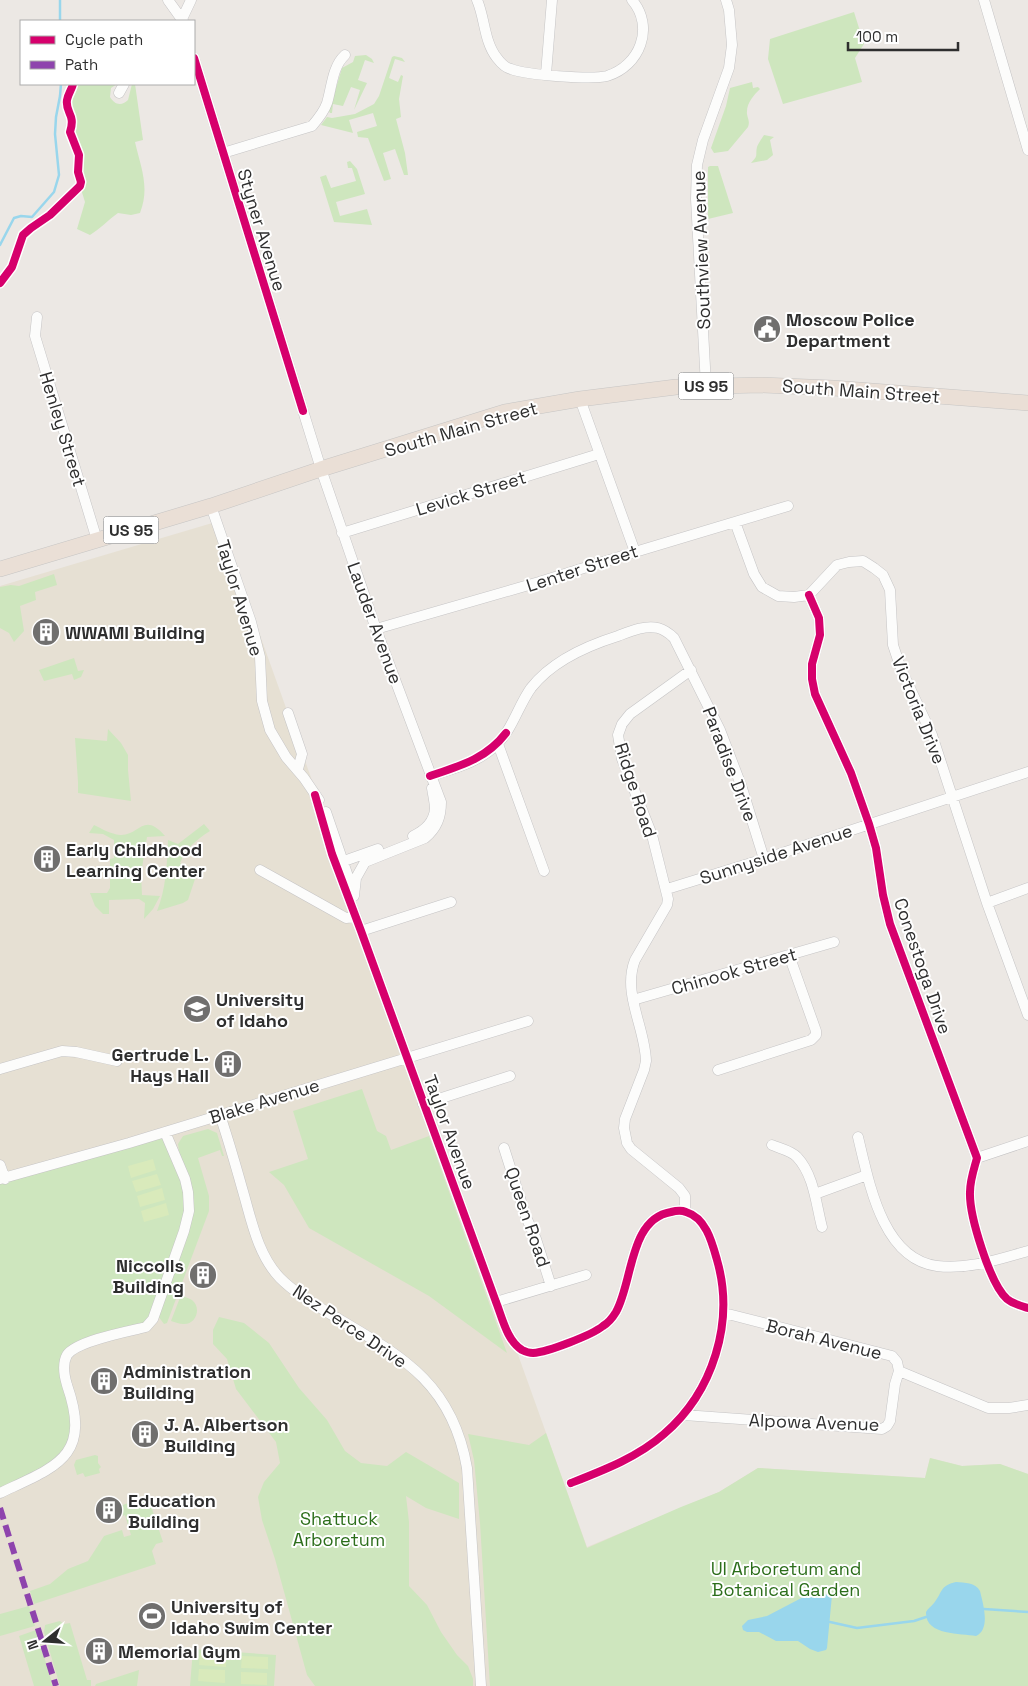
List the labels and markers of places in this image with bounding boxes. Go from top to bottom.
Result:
place label: Moscow Police Department [786,308,915,352]
public building icon: Moscow Police Department [752,314,782,344]
building icon: WWAMI Building [31,617,61,647]
place label: WWAMI Building [65,621,205,644]
place label: Early Childhood Learning Center [66,838,205,882]
building icon: Early Childhood Learning Center [32,844,62,874]
place label: University of Idaho [216,988,304,1032]
school or university icon: University of Idaho [182,994,212,1024]
place label: Gertrude L. Hays Hall [112,1043,209,1087]
building icon: Gertrude L. Hays Hall [213,1049,243,1079]
place label: Niccolls Building [113,1254,184,1298]
building icon: Niccolls Building [188,1260,218,1290]
place label: Administration Building [123,1360,251,1404]
building icon: Administration Building [89,1366,119,1396]
place label: J. A. Albertson Building [164,1413,289,1457]
building icon: J. A. Albertson Building [130,1419,160,1449]
place label: Education Building [128,1489,216,1533]
building icon: Education Building [94,1495,124,1525]
place label: University of Idaho Swim Center [171,1595,332,1639]
sports icon: University of Idaho Swim Center [137,1601,167,1631]
building icon: Memorial Gym [84,1636,114,1666]
place label: Memorial Gym [118,1640,241,1663]

